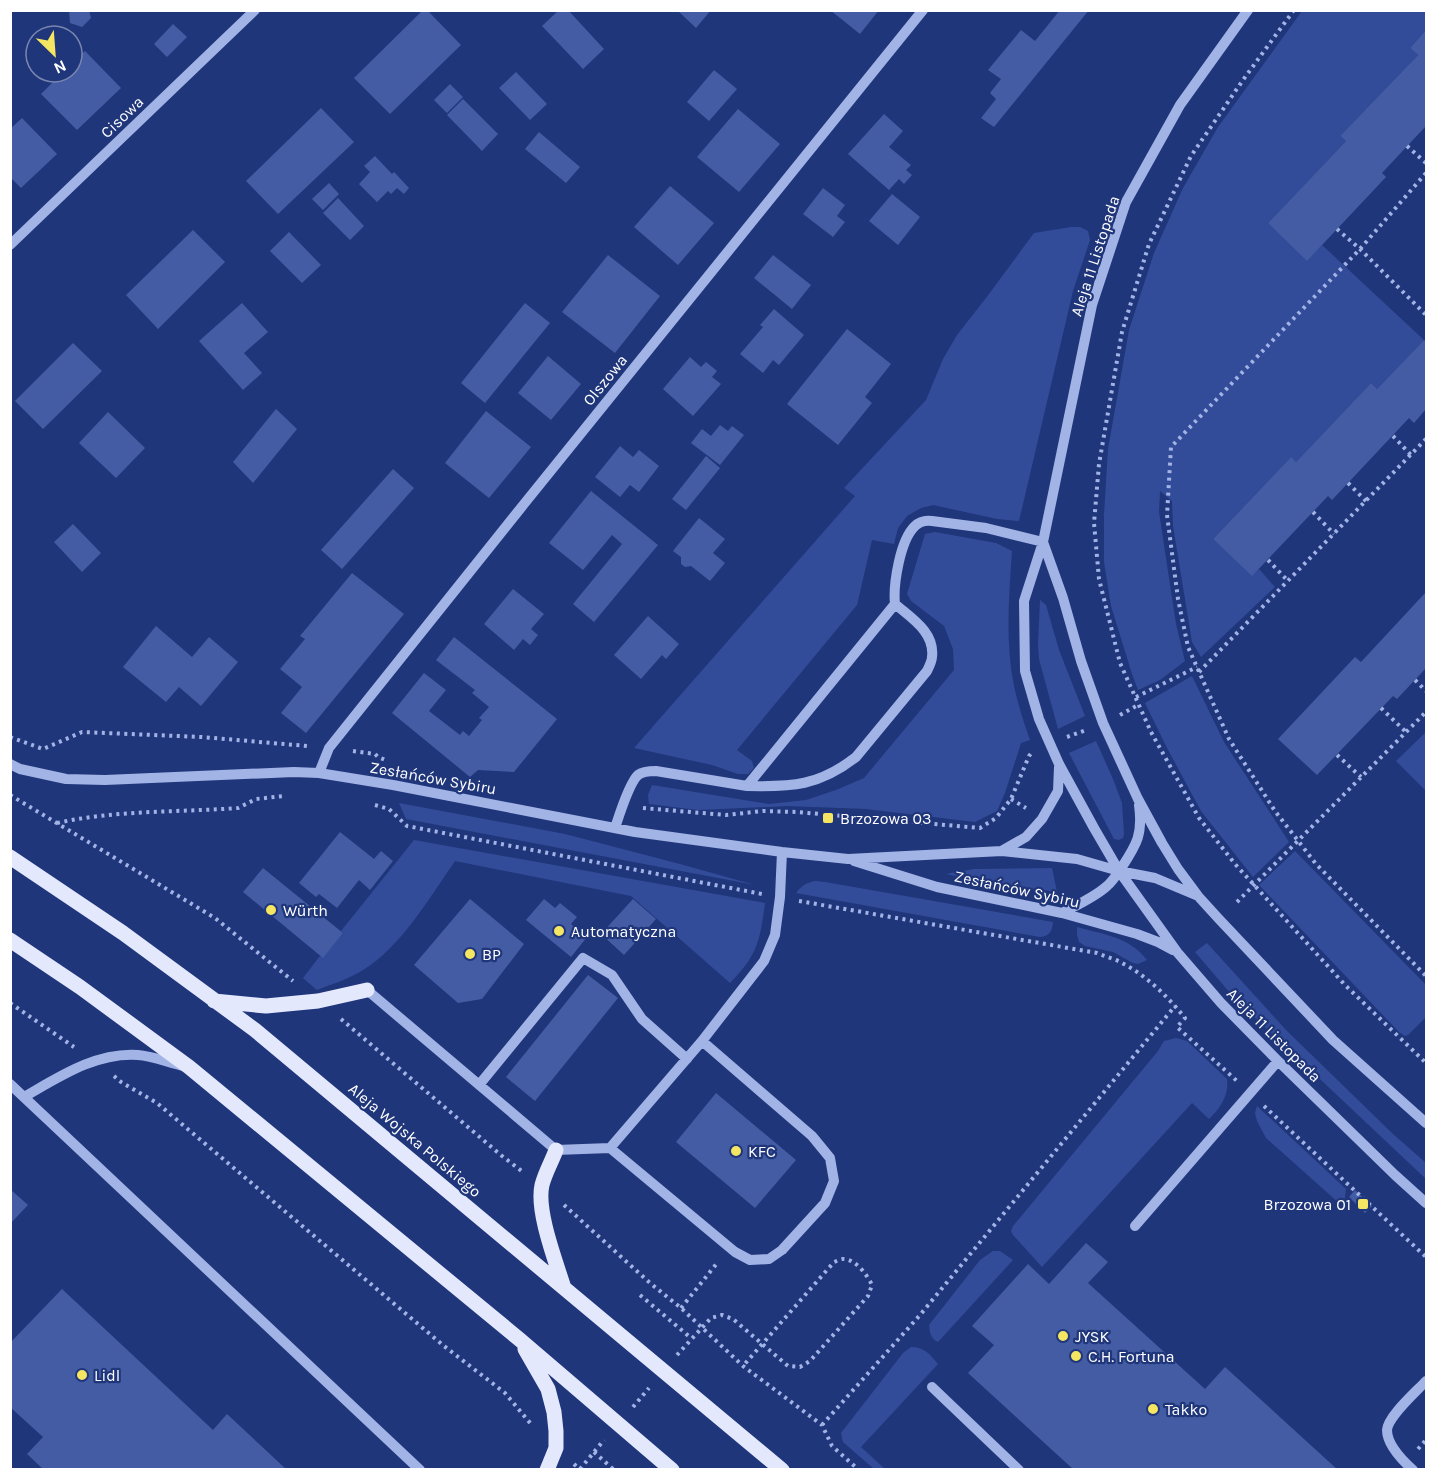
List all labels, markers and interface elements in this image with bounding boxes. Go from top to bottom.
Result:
north arrow [24,24,84,84]
text: N [51,56,69,78]
street label: Cisowa [97,92,147,142]
street label: Aleja 11 Listopada [1067,193,1123,319]
street label: Olszowa [579,351,631,409]
street label: Zesłańców Sybiru [368,758,498,798]
place label: Brzozowa 03 [840,809,932,828]
marker: Brzozowa 03 [821,811,835,825]
street label: Zesłańców Sybiru [952,866,1082,912]
place label: Würth [283,901,328,920]
marker: Würth [264,903,278,917]
place label: Automatyczna [571,922,676,941]
marker: Automatyczna [552,924,566,938]
place label: BP [482,945,501,964]
marker: BP [463,947,477,961]
street label: Aleja 11 Listopada [1223,984,1325,1086]
street label: Aleja Wojska Polskiego [345,1079,485,1201]
place label: KFC [748,1142,776,1161]
marker: KFC [729,1144,743,1158]
place label: Brzozowa 01 [1264,1195,1351,1214]
marker: Brzozowa 01 [1356,1197,1370,1211]
place label: JYSK [1075,1327,1109,1346]
marker: JYSK [1056,1329,1070,1343]
place label: C.H. Fortuna [1088,1347,1175,1366]
marker: C.H. Fortuna [1069,1349,1083,1363]
place label: Lidl [94,1366,120,1385]
marker: Lidl [75,1368,89,1382]
place label: Takko [1165,1400,1207,1419]
marker: Takko [1146,1402,1160,1416]

